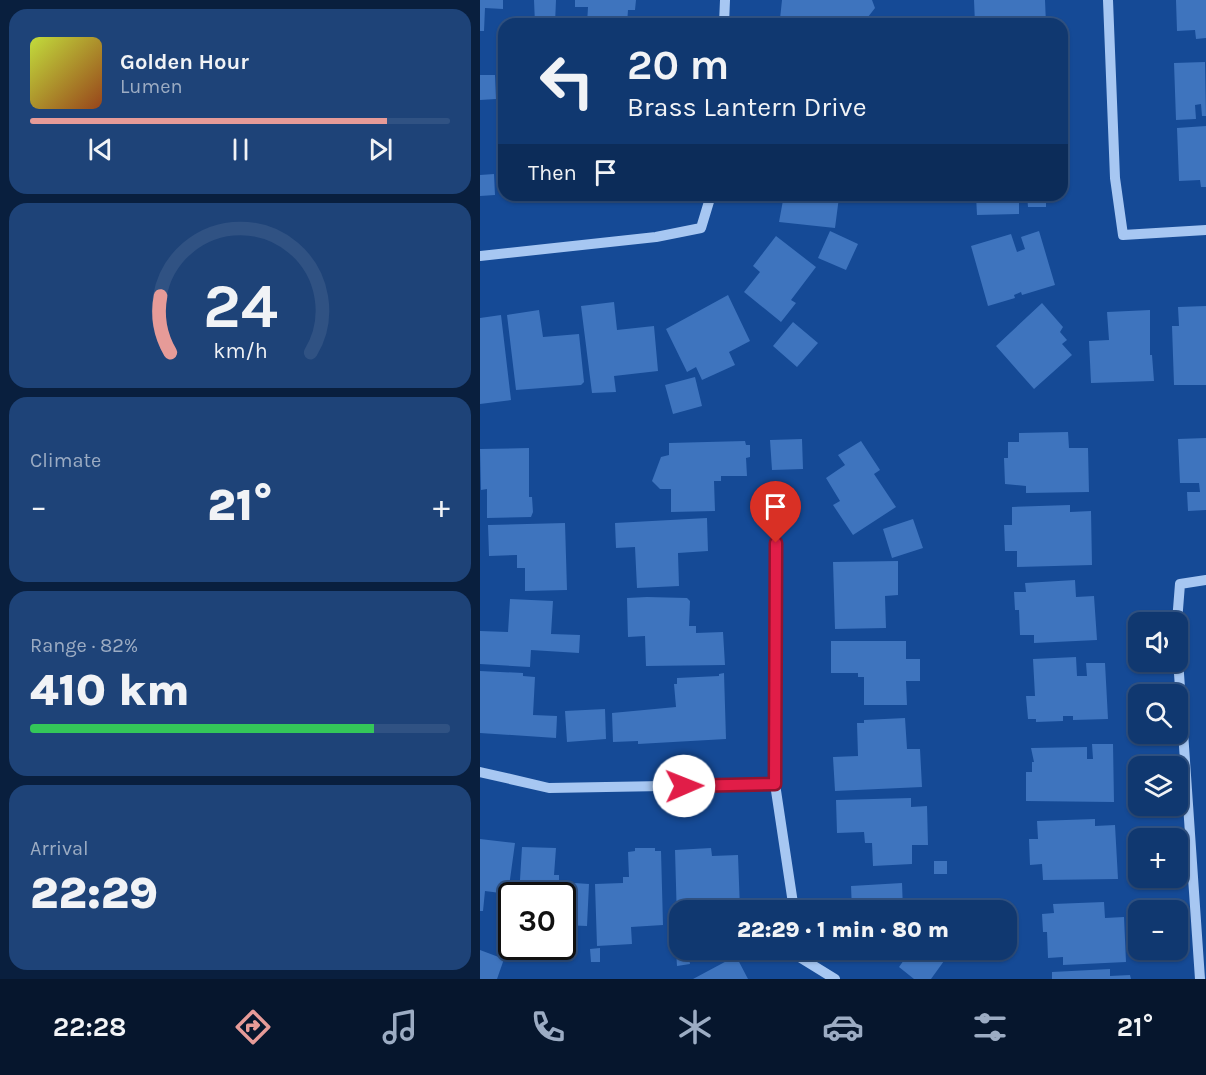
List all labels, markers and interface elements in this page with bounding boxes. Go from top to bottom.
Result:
text: 20 m [627,40,729,90]
icon: left [528,42,606,120]
text: Golden Hour [120,49,249,75]
text: Lumen [120,75,183,98]
text: Brass Lantern Drive [627,91,867,123]
icon: previous [84,133,117,166]
icon: pause [224,133,257,166]
icon: next [364,133,397,166]
icon: arrive [589,156,622,189]
text: Then [528,160,577,186]
text: 24 [203,270,277,343]
text: km/h [213,338,267,363]
text: Climate [30,449,101,472]
text: 21° [207,479,273,531]
pin [750,481,801,543]
text: − [30,487,47,525]
text: + [433,487,450,525]
icon: arrive [759,490,792,523]
map controls [1128,612,1188,960]
button: sound [1128,612,1188,672]
text: Range · 82% [30,634,138,657]
text: 410 km [30,664,190,716]
button: search [1128,684,1188,744]
position arrow [652,754,716,818]
button: layers [1128,756,1188,816]
button: + [1128,828,1188,888]
text: Arrival [30,837,89,860]
text: 22:29 [30,867,158,919]
speed limit sign: 30 [498,882,576,960]
button: − [1128,900,1188,960]
text: 22:29 · 1 min · 80 m [737,917,949,943]
icon: directions [232,1006,274,1048]
icon: music [379,1006,421,1048]
icon: phone [527,1006,569,1048]
icon: climate [674,1006,716,1048]
icon: car [822,1006,864,1048]
icon: filters [969,1006,1011,1048]
text: 22:28 [53,1011,126,1043]
text: 21° [1117,1011,1153,1043]

